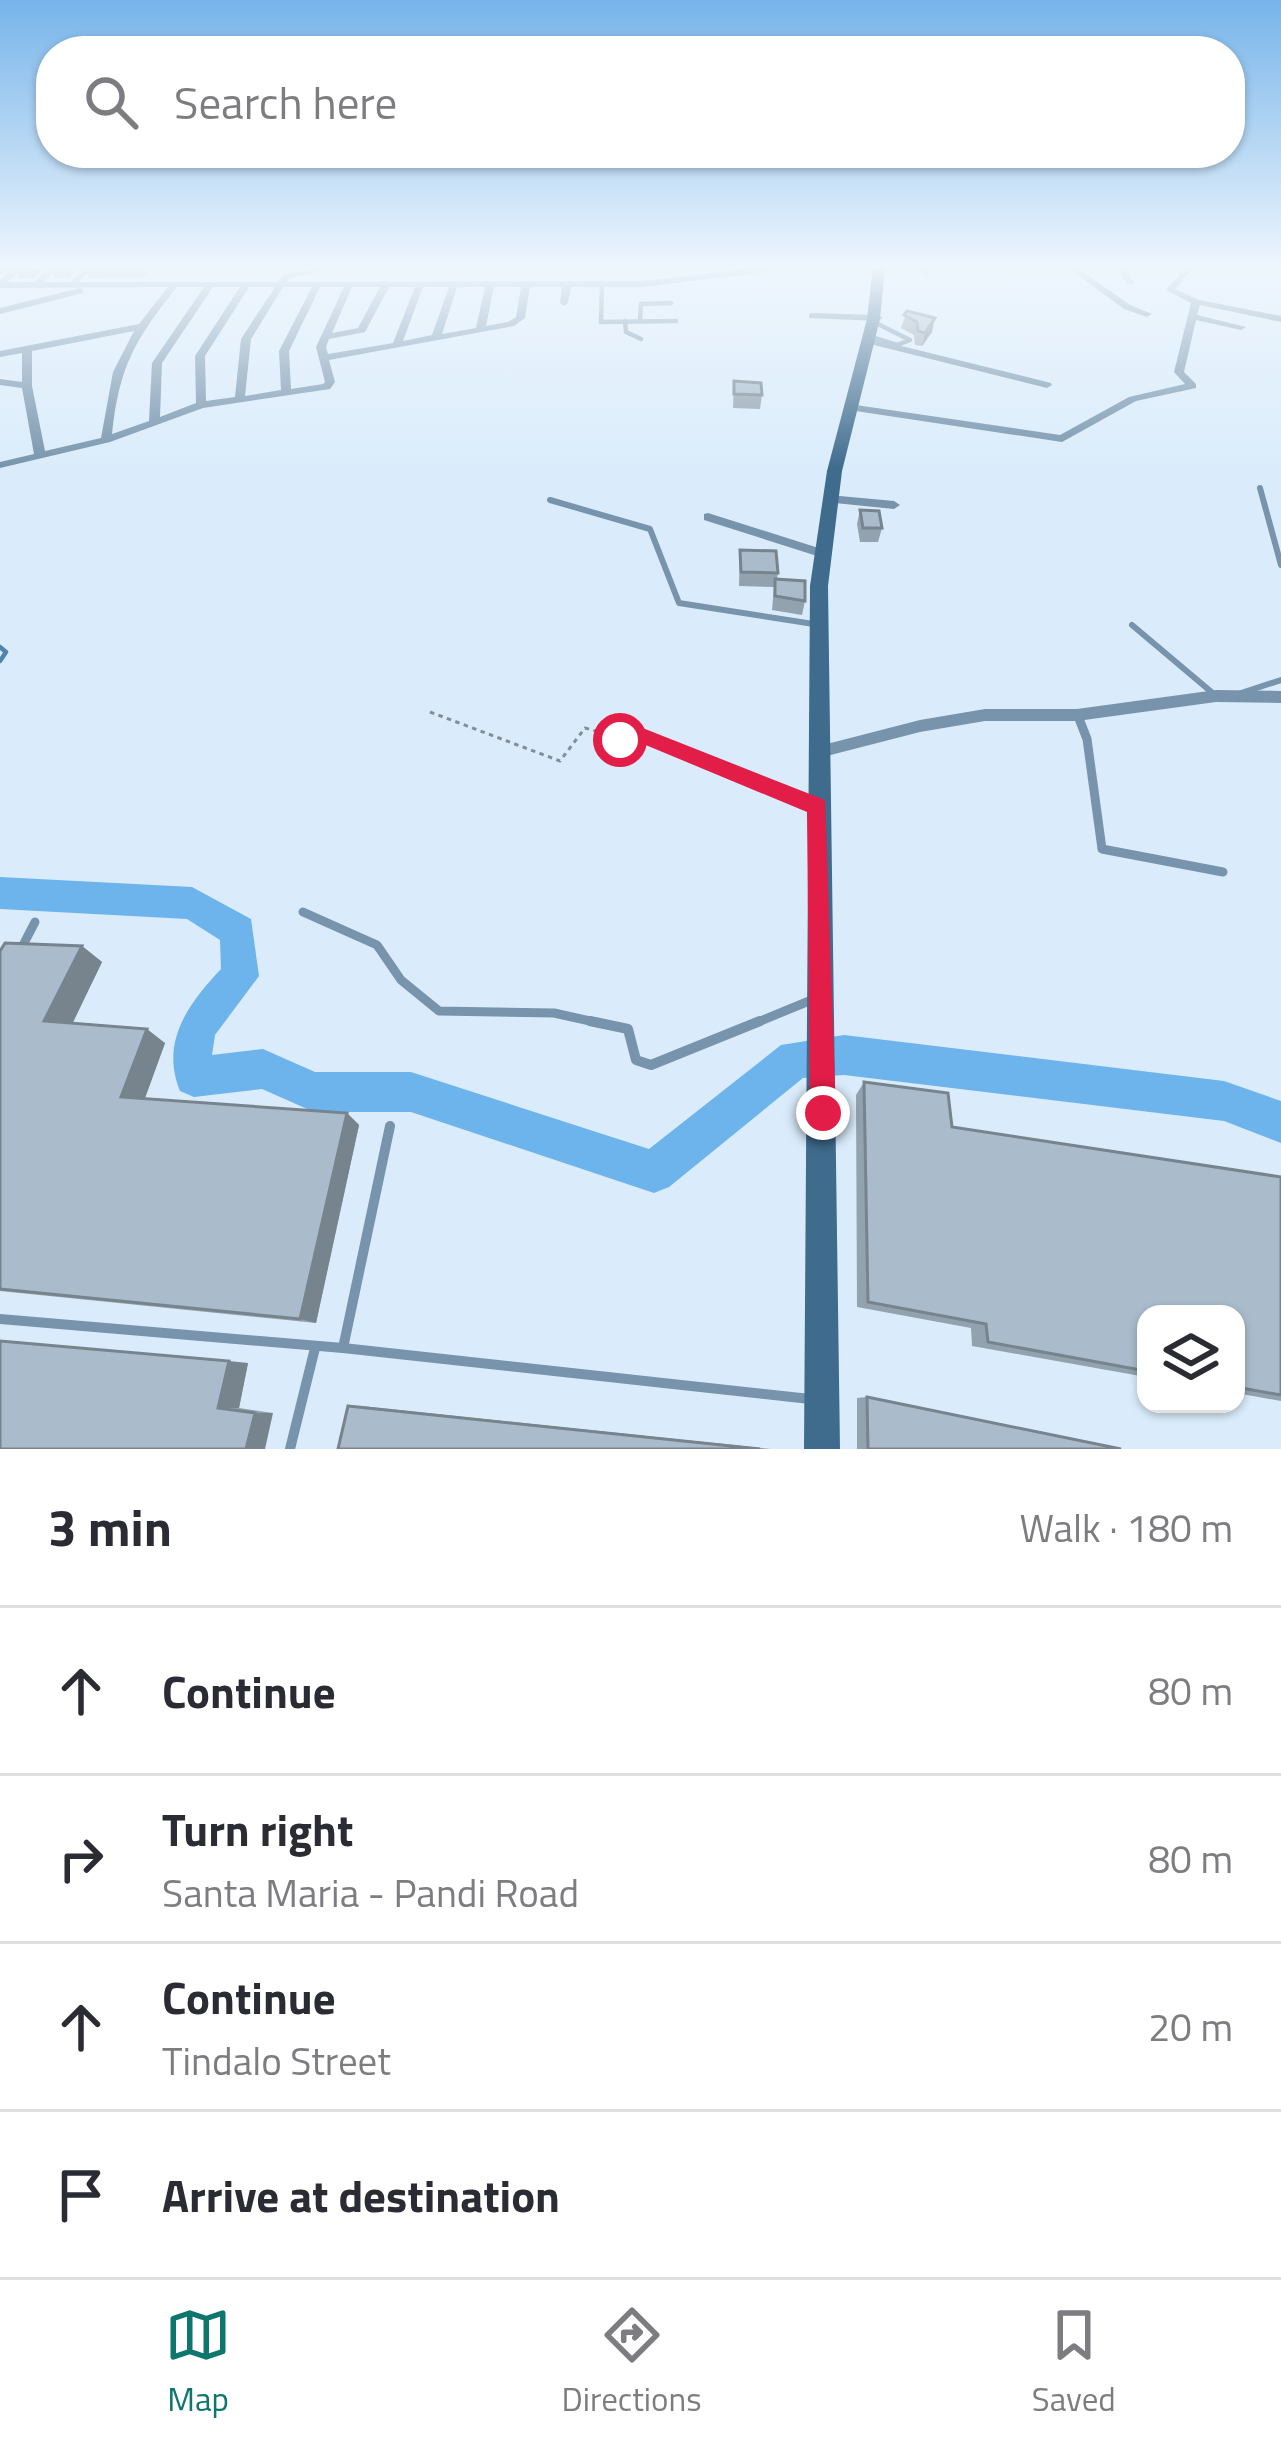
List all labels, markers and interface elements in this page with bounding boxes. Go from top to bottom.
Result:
search box [36,36,1245,168]
text: Search here [174,68,397,136]
icon: search [78,69,144,135]
route start [593,713,647,767]
route end [796,1086,850,1140]
map controls [1137,1305,1245,1413]
button: layers [1137,1305,1245,1413]
text: 3 min [48,1488,172,1566]
text: Walk · 180 m [1019,1498,1233,1557]
text: Continue [162,1657,336,1725]
icon: ahead [48,1658,114,1724]
text: 80 m [1148,1661,1233,1720]
text: Turn right [162,1795,353,1863]
icon: right [48,1826,114,1892]
text: 80 m [1148,1829,1233,1888]
text: Santa Maria - Pandi Road [162,1863,579,1922]
text: Continue [162,1963,336,2031]
icon: ahead [48,1994,114,2060]
text: 20 m [1148,1997,1233,2056]
text: Tindalo Street [162,2031,391,2090]
text: Arrive at destination [162,2161,560,2229]
icon: arrive [48,2162,114,2228]
tab: Map [165,2302,231,2424]
tab: Directions [562,2302,701,2424]
tab: Saved [1032,2302,1116,2424]

